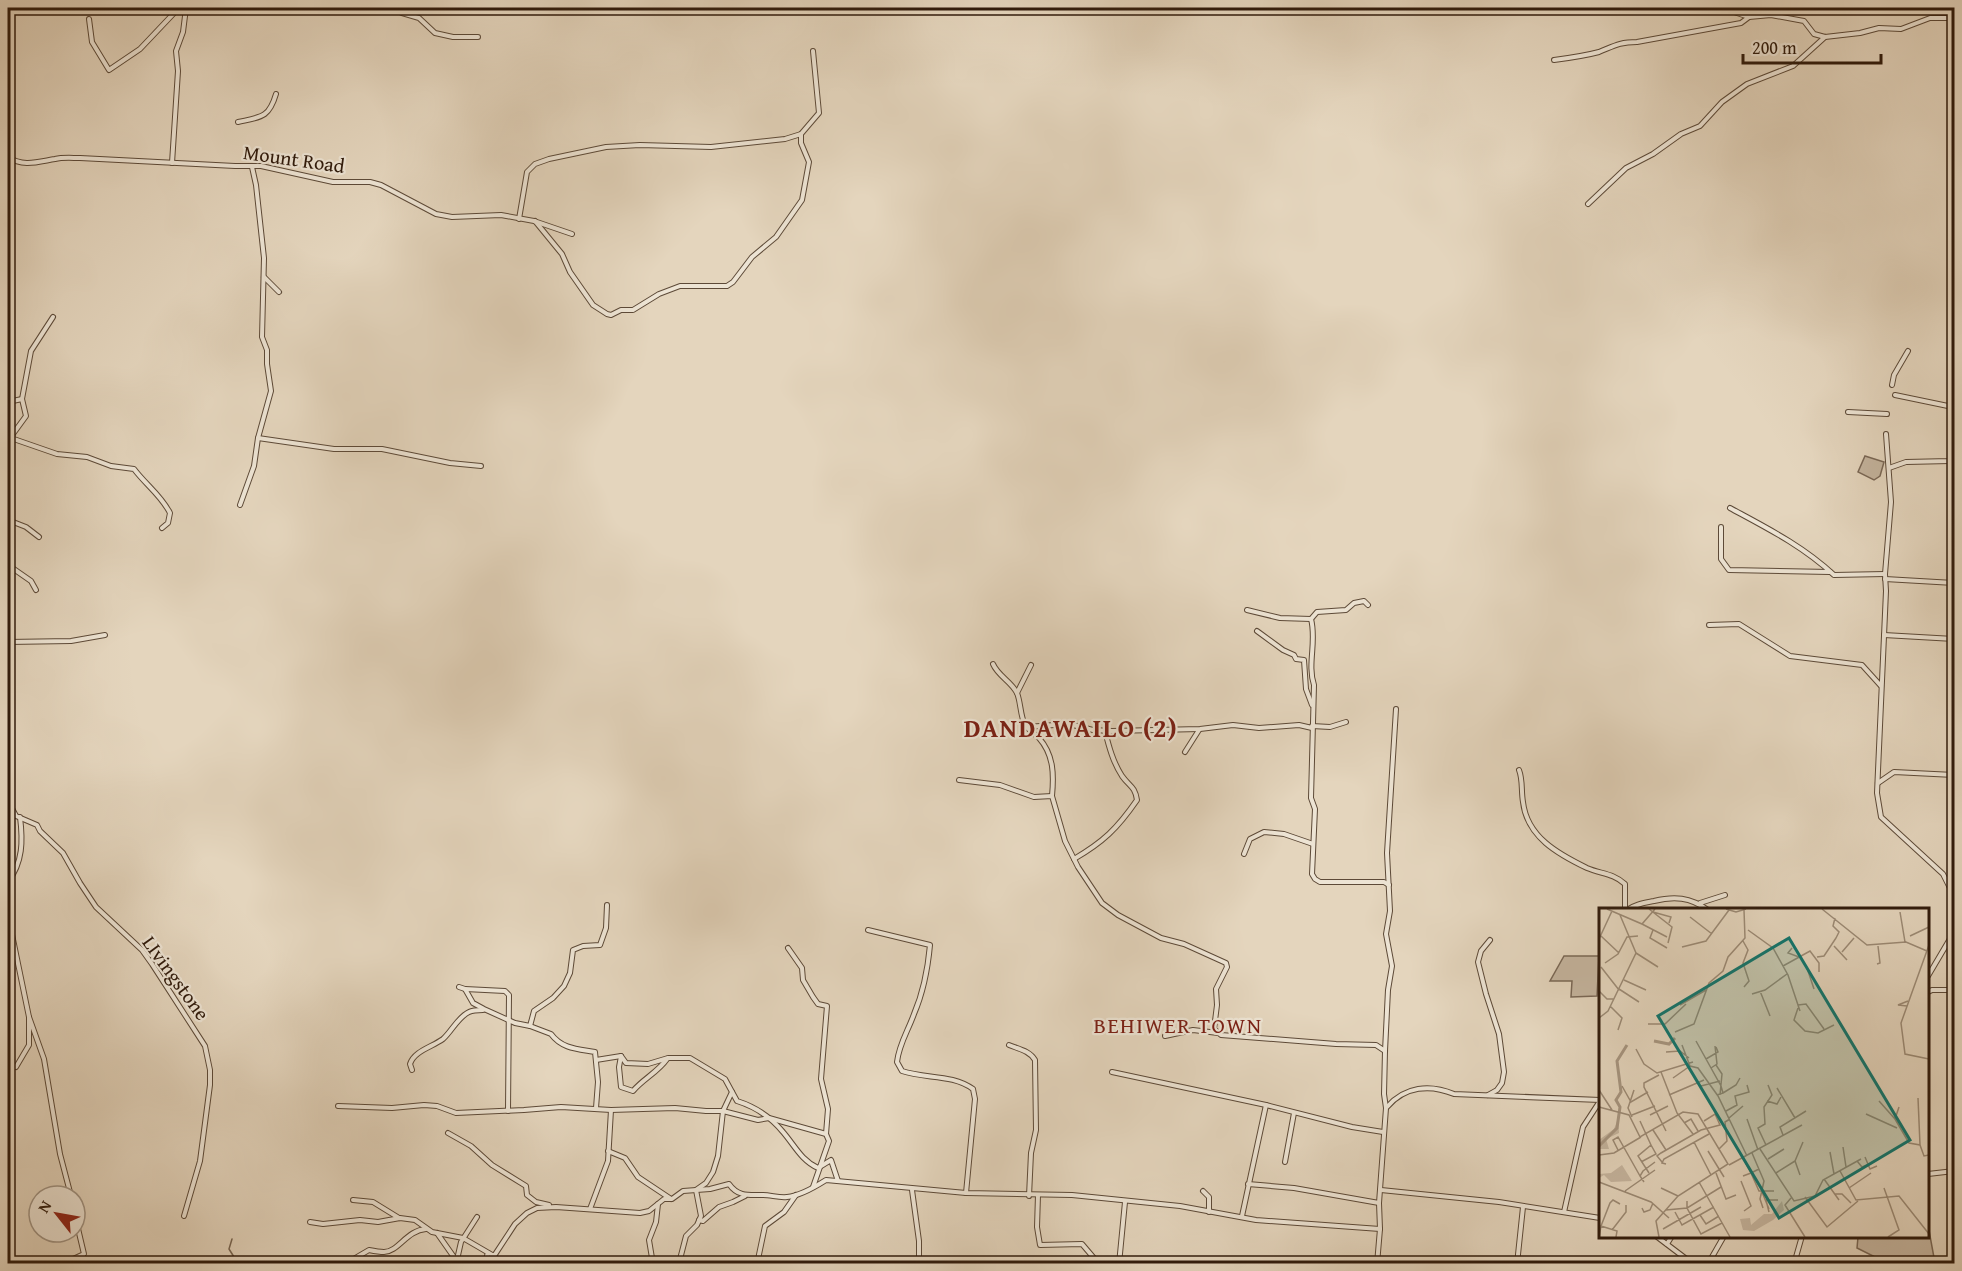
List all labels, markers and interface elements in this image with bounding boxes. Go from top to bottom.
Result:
scale bar [1743,27,1881,65]
text: 200 m [1752,34,1797,61]
street label: Mount Road [242,137,347,180]
district label: DANDAWAILO (2) [964,708,1178,747]
inset map [1599,908,1929,1238]
street label: LIvingstone [136,929,217,1026]
district label: BEHIWER TOWN [1093,1009,1263,1041]
north arrow [27,1184,87,1244]
text: N [31,1195,57,1217]

